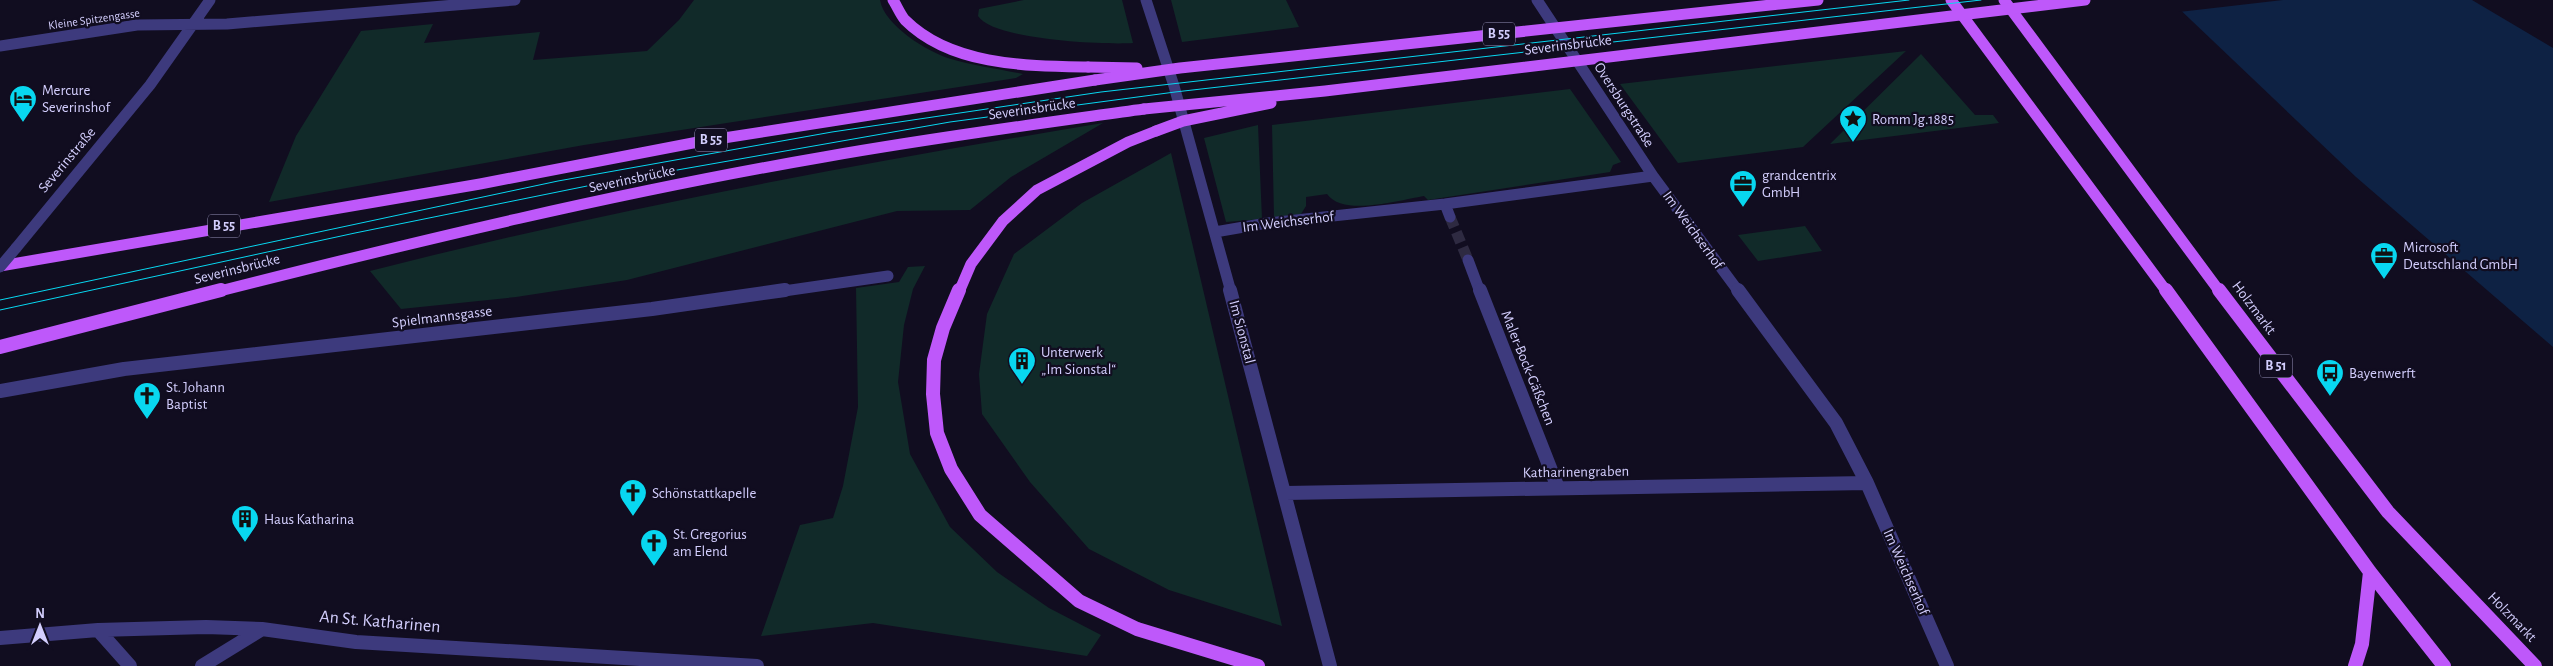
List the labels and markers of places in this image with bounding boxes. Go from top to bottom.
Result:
place label: Mercure Severinshof [42,83,111,115]
hotel icon: Mercure Severinshof [8,84,38,123]
place icon: Romm Jg.1885 [1838,104,1868,143]
place label: Romm Jg.1885 [1872,112,1954,127]
place label: grandcentrix GmbH [1762,168,1837,200]
office icon: grandcentrix GmbH [1728,169,1758,208]
place label: Microsoft Deutschland GmbH [2403,240,2518,272]
office icon: Microsoft Deutschland GmbH [2369,241,2399,280]
place label: Unterwerk „Im Sionstal“ [1041,345,1116,377]
building icon: Unterwerk „Im Sionstal“ [1007,346,1037,385]
bus stop icon: Bayenwerft [2315,358,2345,397]
place label: Bayenwerft [2349,366,2416,381]
place label: St. Johann Baptist [166,380,225,412]
church icon: St. Johann Baptist [132,381,162,420]
church icon: Schönstattkapelle [618,478,648,517]
place label: Schönstattkapelle [652,486,757,501]
building icon: Haus Katharina [230,504,260,543]
place label: Haus Katharina [264,512,354,527]
place label: St. Gregorius am Elend [673,527,747,559]
church icon: St. Gregorius am Elend [639,528,669,567]

